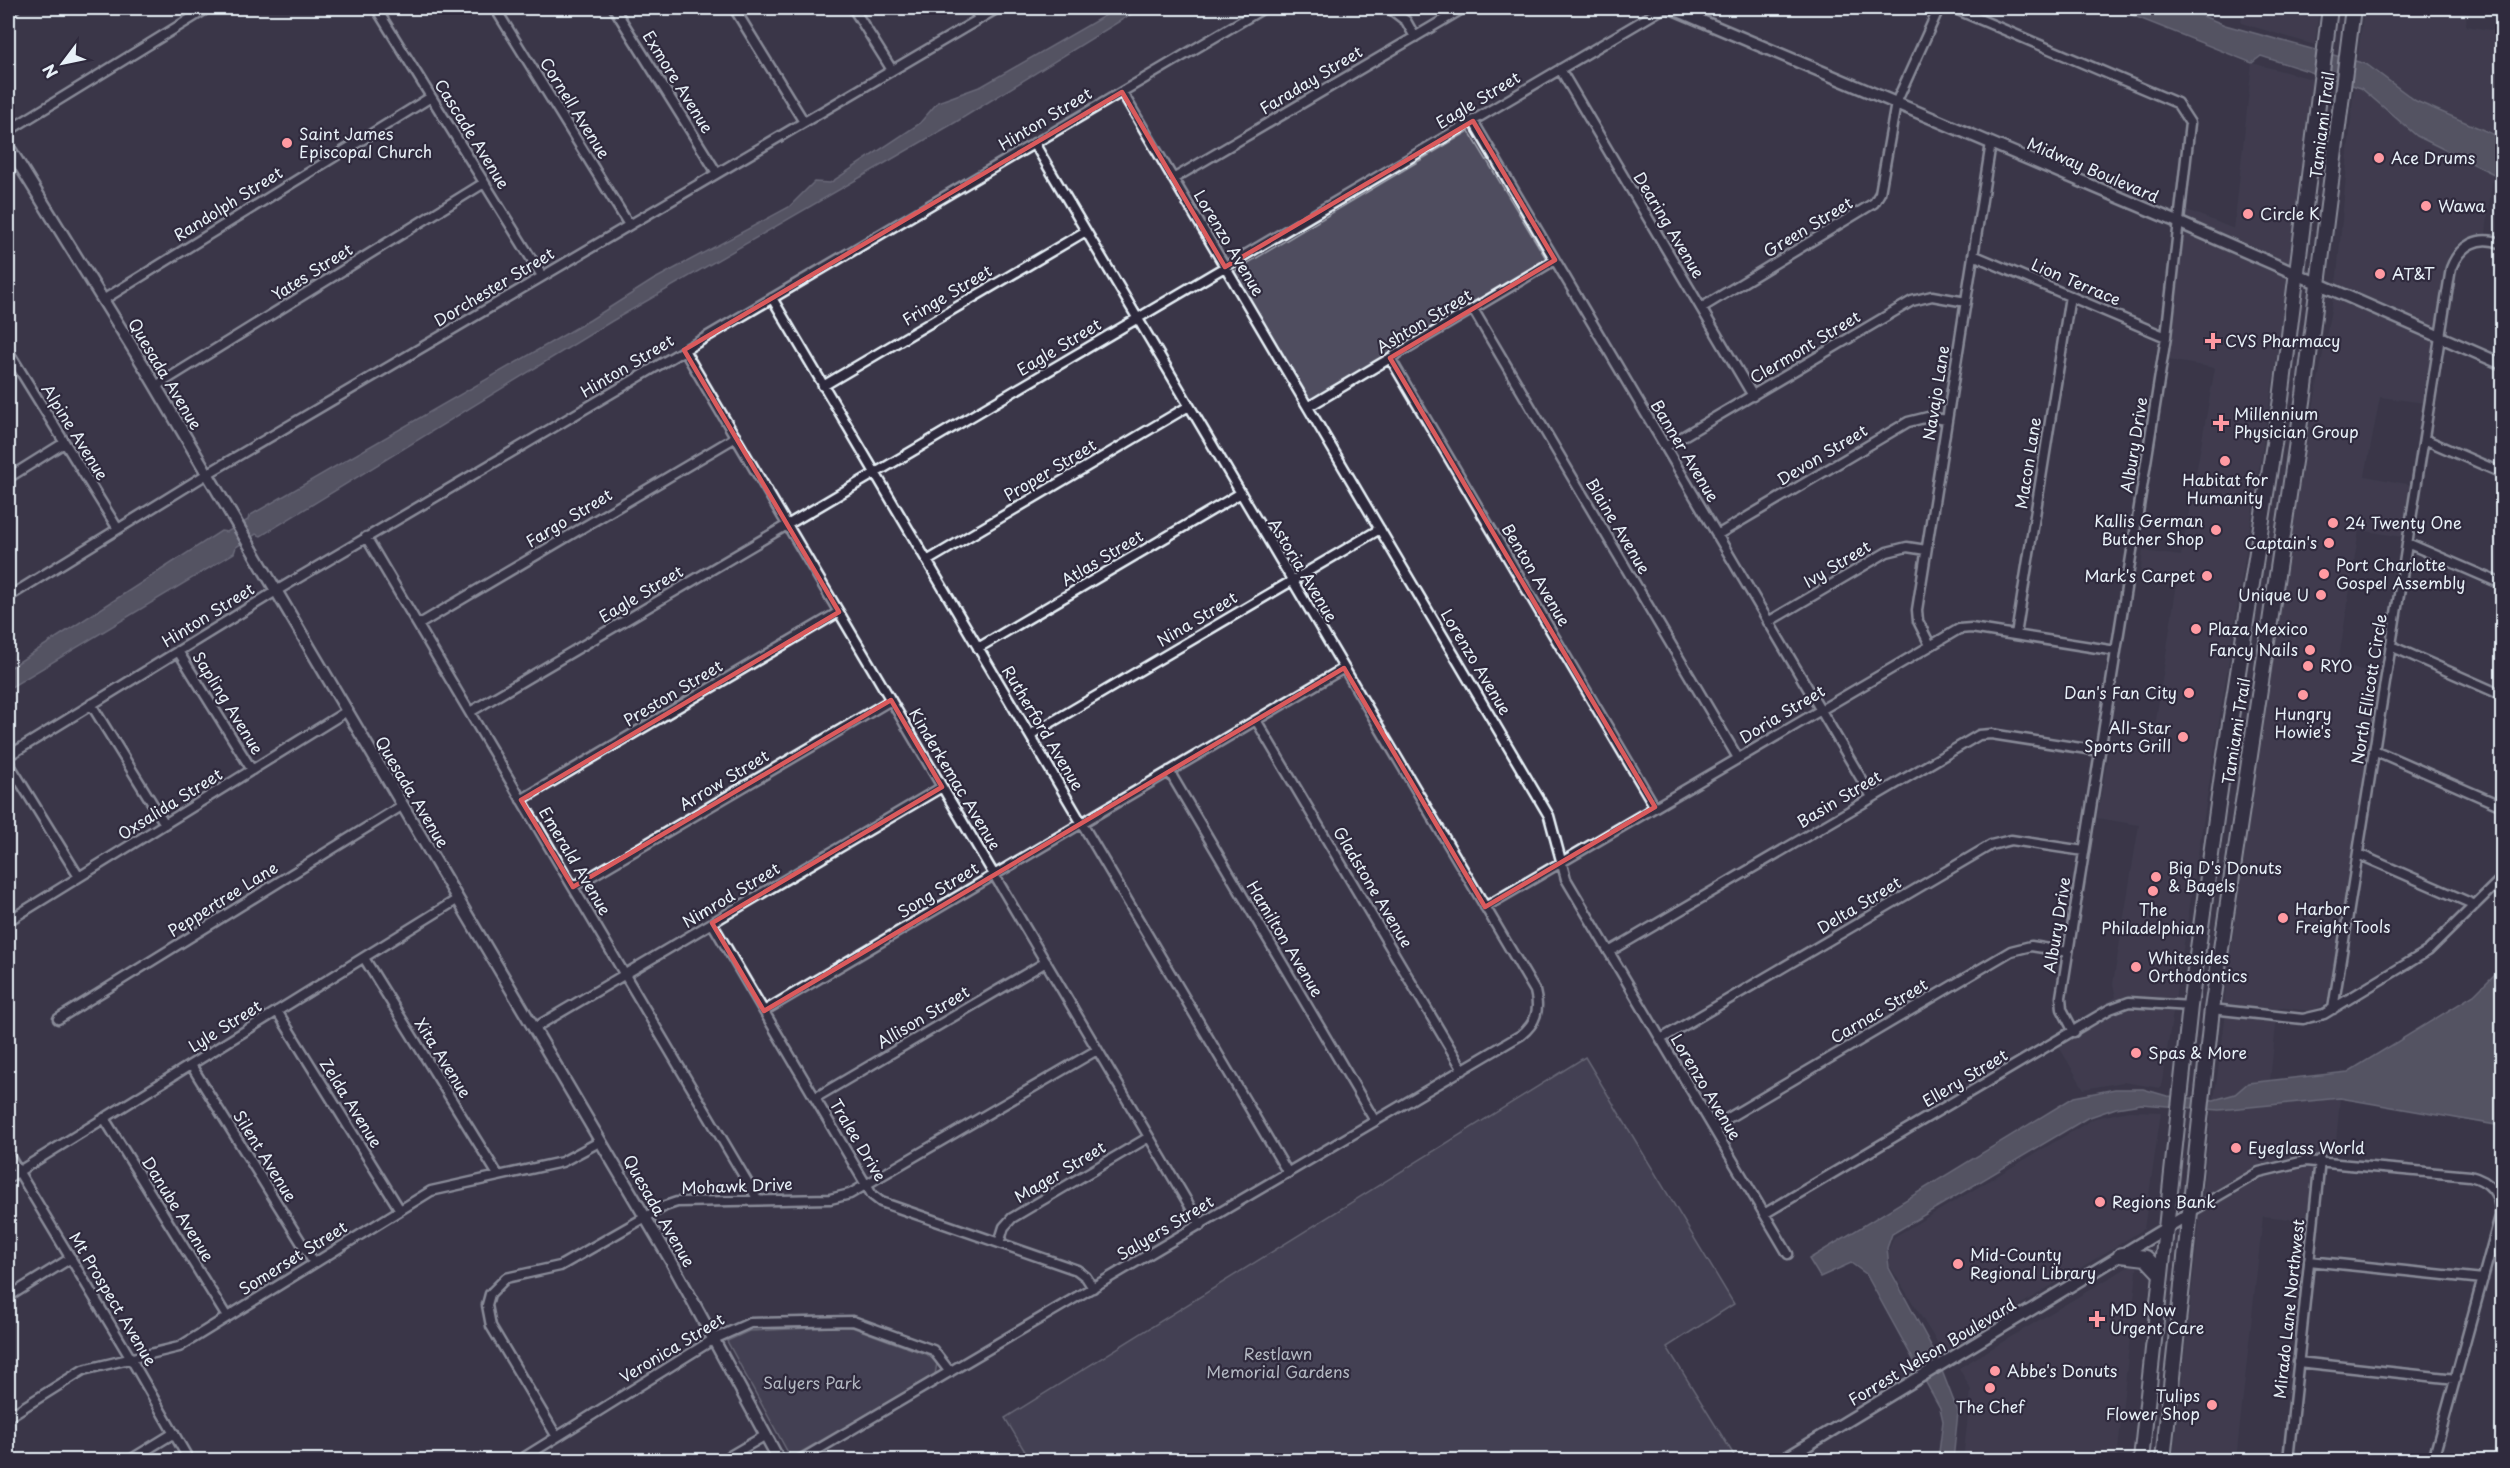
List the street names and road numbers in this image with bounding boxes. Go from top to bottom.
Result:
street label: Exmore Avenue [638,26,720,138]
street label: Faraday Street [1254,39,1367,119]
street label: Cornell Avenue [535,52,617,163]
street label: Eagle Street [1431,64,1525,134]
street label: Tamiami Trail [2303,70,2339,180]
street label: Cascade Avenue [429,74,516,193]
street label: Hinton Street [993,80,1096,156]
street label: Midway Boulevard [2024,130,2163,208]
street label: Randolph Street [168,160,287,246]
street label: Dearing Avenue [1629,167,1711,283]
street label: Lorenzo Avenue [1189,185,1271,300]
street label: Green Street [1758,190,1857,262]
street label: Yates Street [266,236,357,306]
street label: Dorchester Street [429,240,559,332]
street label: Lion Terrace [2028,251,2125,311]
street label: Fringe Street [897,258,996,330]
street label: Ashton Street [1371,282,1476,358]
street label: Clermont Street [1745,304,1864,389]
street label: Eagle Street [1012,311,1106,381]
street label: Quesada Avenue [123,313,209,434]
street label: Hinton Street [575,327,678,403]
street label: Navajo Lane [1916,344,1954,442]
street label: Alpine Avenue [37,379,115,485]
street label: Banner Avenue [1646,395,1726,506]
street label: Albury Drive [2114,395,2152,495]
street label: Macon Lane [2008,415,2046,511]
street label: Devon Street [1772,417,1872,491]
street label: Proper Street [999,432,1101,506]
street label: Blaine Avenue [1581,473,1657,578]
street label: Fargo Street [521,482,617,552]
street label: Astoria Avenue [1263,513,1345,626]
street label: Benton Avenue [1497,519,1577,630]
street label: Atlas Street [1056,523,1148,591]
street label: Ivy Street [1798,533,1875,593]
street label: Eagle Street [594,558,688,628]
street label: Hinton Street [156,576,259,652]
street label: Nina Street [1152,584,1242,652]
street label: Lorenzo Avenue [1436,604,1518,719]
street label: North Ellicott Circle [2344,612,2392,766]
street label: Sapling Avenue [188,646,270,759]
street label: Preston Street [618,653,727,731]
street label: Rutherford Avenue [997,661,1091,795]
street label: Tamiami Trail [2215,676,2255,786]
street label: Doria Street [1734,678,1829,748]
street label: Kinderkemac Avenue [904,703,1008,854]
street label: Quesada Avenue [370,731,456,852]
street label: Arrow Street [674,743,773,815]
street label: Oxsalida Street [113,761,227,845]
street label: Basin Street [1792,764,1885,833]
street label: Emerald Avenue [534,802,618,919]
street label: Gladstone Avenue [1328,822,1419,951]
street label: Peppertree Lane [163,855,282,942]
street label: Nimrod Street [677,855,784,933]
street label: Song Street [892,855,983,923]
street label: Delta Street [1812,869,1905,939]
street label: Albury Drive [2037,875,2075,975]
street label: Hamilton Avenue [1242,876,1330,1001]
street label: Carnac Street [1825,971,1932,1049]
street label: Allison Street [871,979,974,1053]
street label: Lyle Street [183,993,266,1057]
street label: Xita Avenue [410,1013,478,1102]
street label: Lorenzo Avenue [1666,1029,1748,1144]
street label: Ellery Street [1917,1042,2012,1112]
street label: Zelda Avenue [315,1053,389,1152]
street label: Tralee Drive [825,1094,893,1185]
street label: Silent Avenue [228,1105,304,1206]
street label: Mager Street [1009,1134,1110,1208]
street label: Quesada Avenue [618,1150,702,1271]
street label: Danube Avenue [137,1151,221,1266]
street label: Mohawk Drive [681,1171,793,1199]
street label: Salyers Street [1111,1188,1218,1266]
street label: Somerset Street [234,1214,352,1300]
street label: Mirado Lane Northwest [2267,1218,2309,1400]
street label: Mt Prospect Avenue [64,1227,164,1370]
street label: Forrest Nelson Boulevard [1843,1291,2020,1411]
street label: Veronica Street [614,1306,729,1388]

